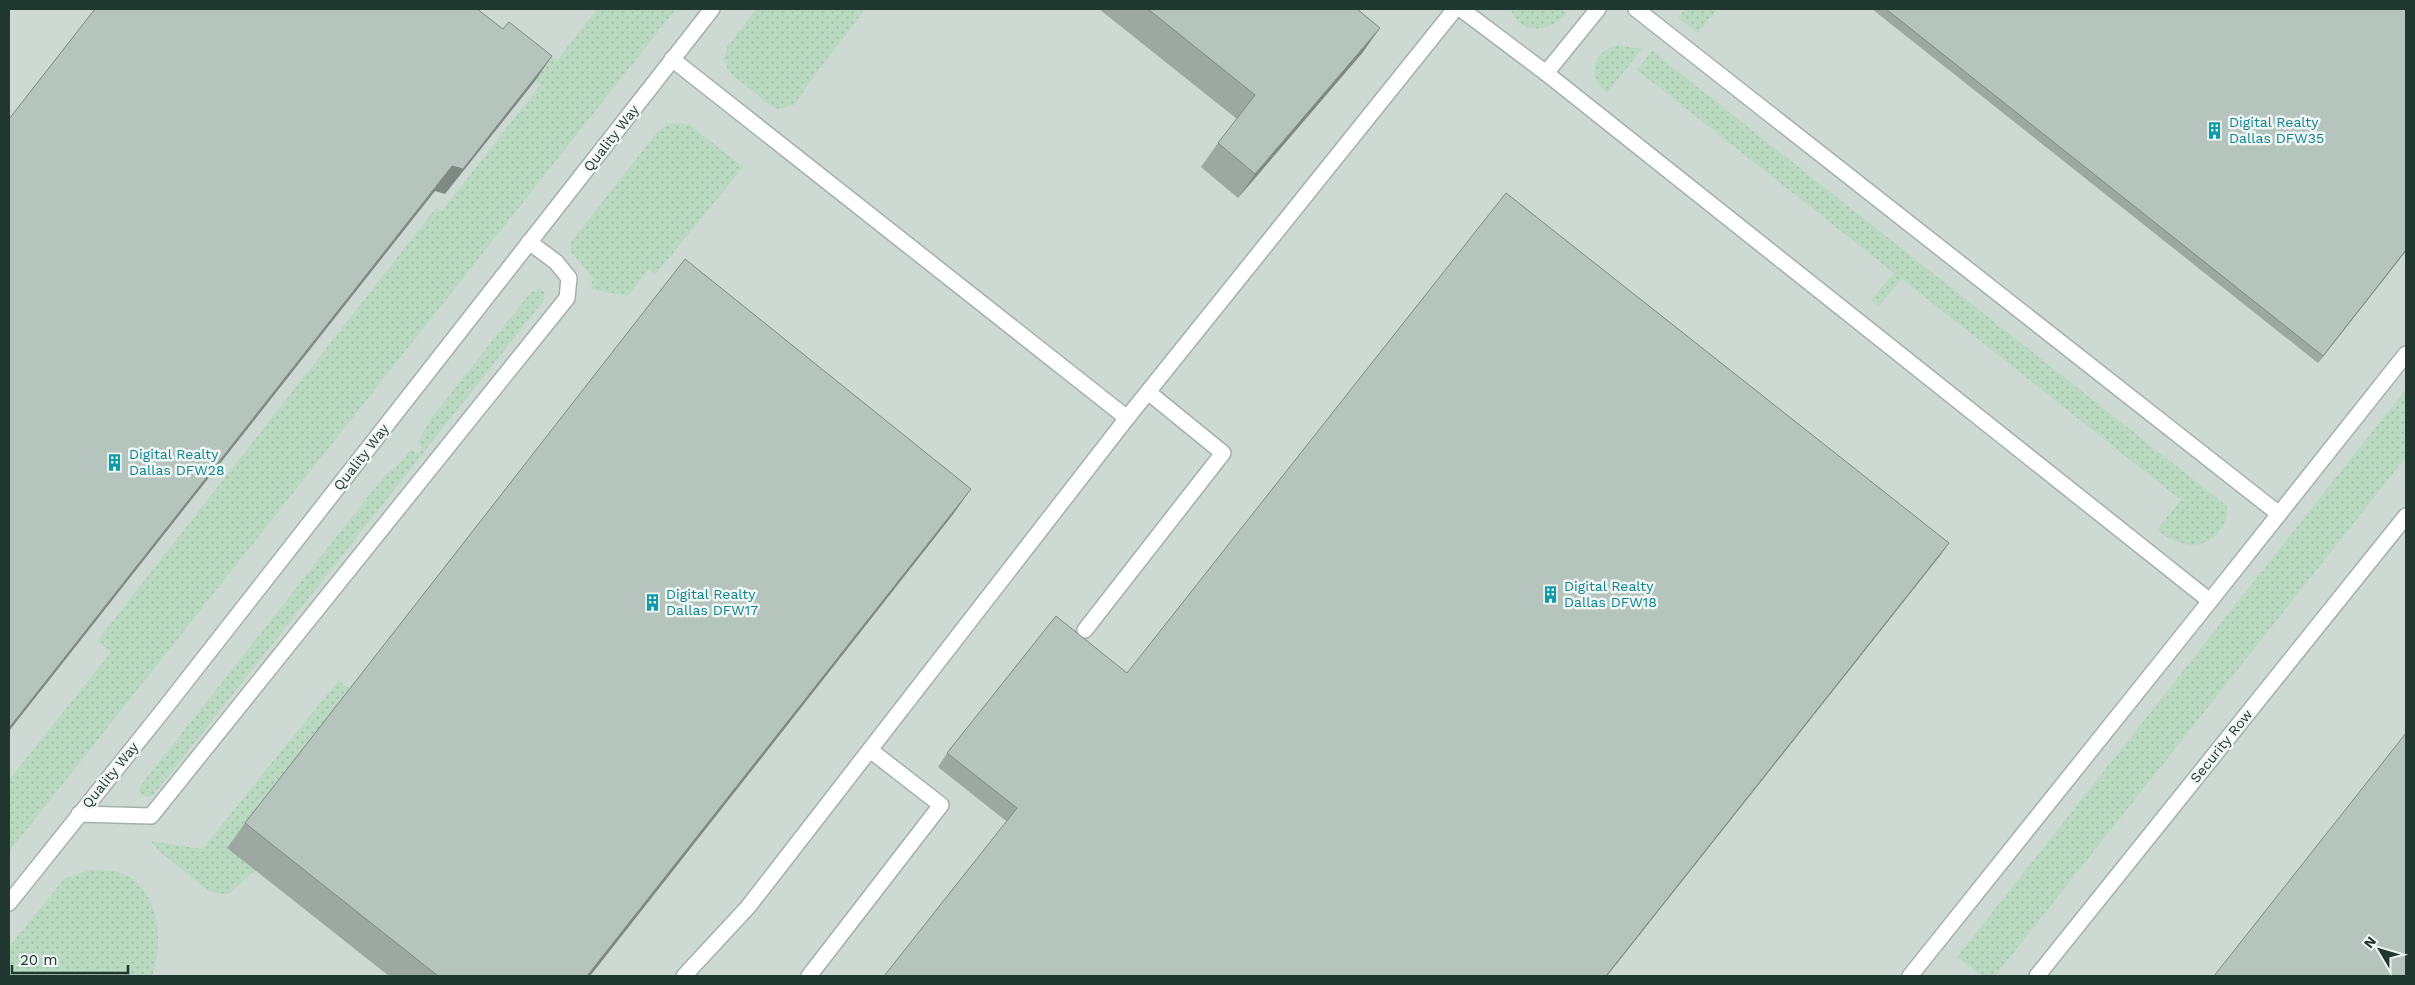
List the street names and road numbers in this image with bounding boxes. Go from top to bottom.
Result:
street label: Quality Way [580,101,642,174]
street label: Quality Way [330,420,392,493]
street label: Security Row [2187,706,2256,786]
street label: Quality Way [79,738,142,811]

